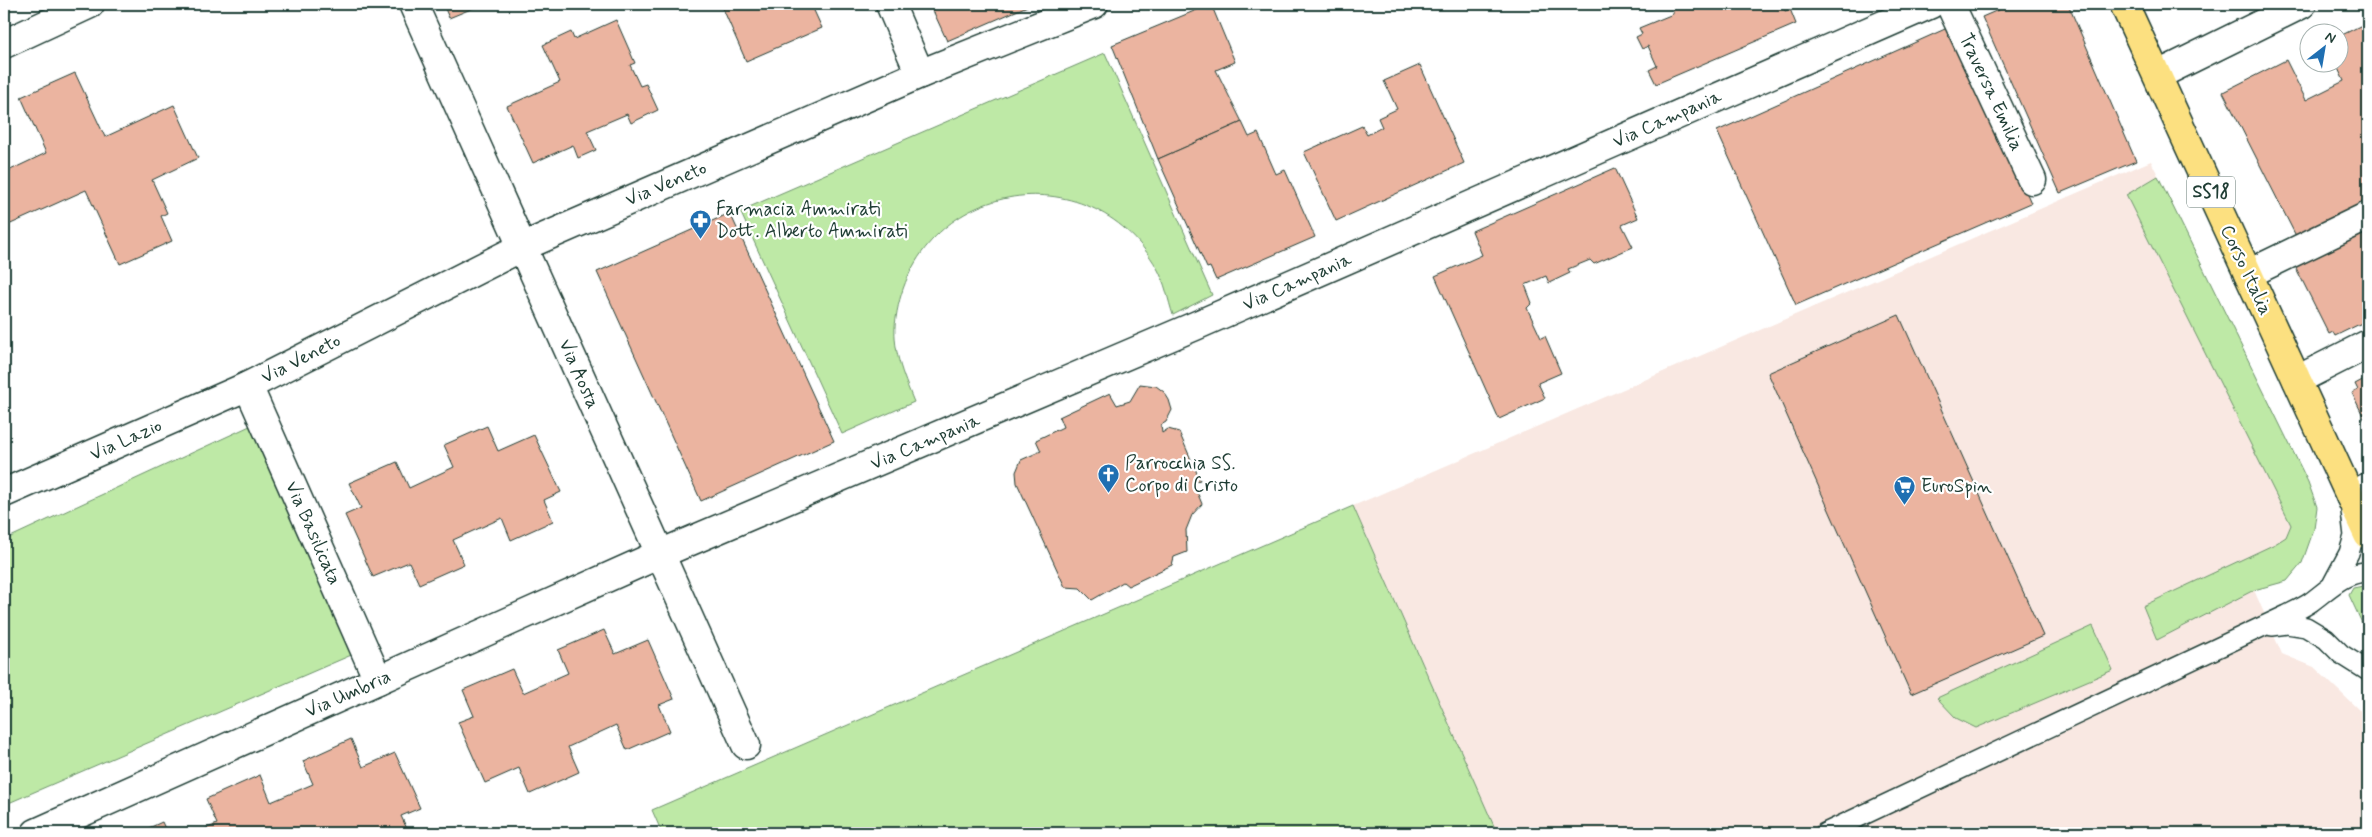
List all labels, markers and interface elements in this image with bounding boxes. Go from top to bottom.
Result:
north arrow [2300,22,2350,72]
text: N [2322,28,2339,48]
street label: Traversa Emilia [1953,29,2029,155]
street label: Via Campania [1609,84,1726,154]
street label: Via Veneto [621,156,711,212]
road number: SS18 [2187,176,2235,208]
place label: Farmacia Ammirati Dott. Alberto Ammirati [716,197,908,244]
pharmacy icon: Farmacia Ammirati Dott. Alberto Ammirati [688,208,712,239]
street label: Corso Italia [2214,221,2278,319]
street label: Via Campania [1239,247,1356,317]
street label: Via Veneto [257,328,345,390]
street label: Via Aosta [553,335,605,413]
street label: Via Campania [866,407,984,476]
street label: Via Lazio [86,413,166,467]
place label: Parrocchia SS. Corpo di Cristo [1125,451,1238,498]
church icon: Parrocchia SS. Corpo di Cristo [1097,462,1121,493]
supermarket icon: EuroSpin [1893,474,1917,505]
place label: EuroSpin [1921,474,1992,499]
street label: Via Basilicata [279,477,347,589]
street label: Via Umbria [301,664,395,724]

